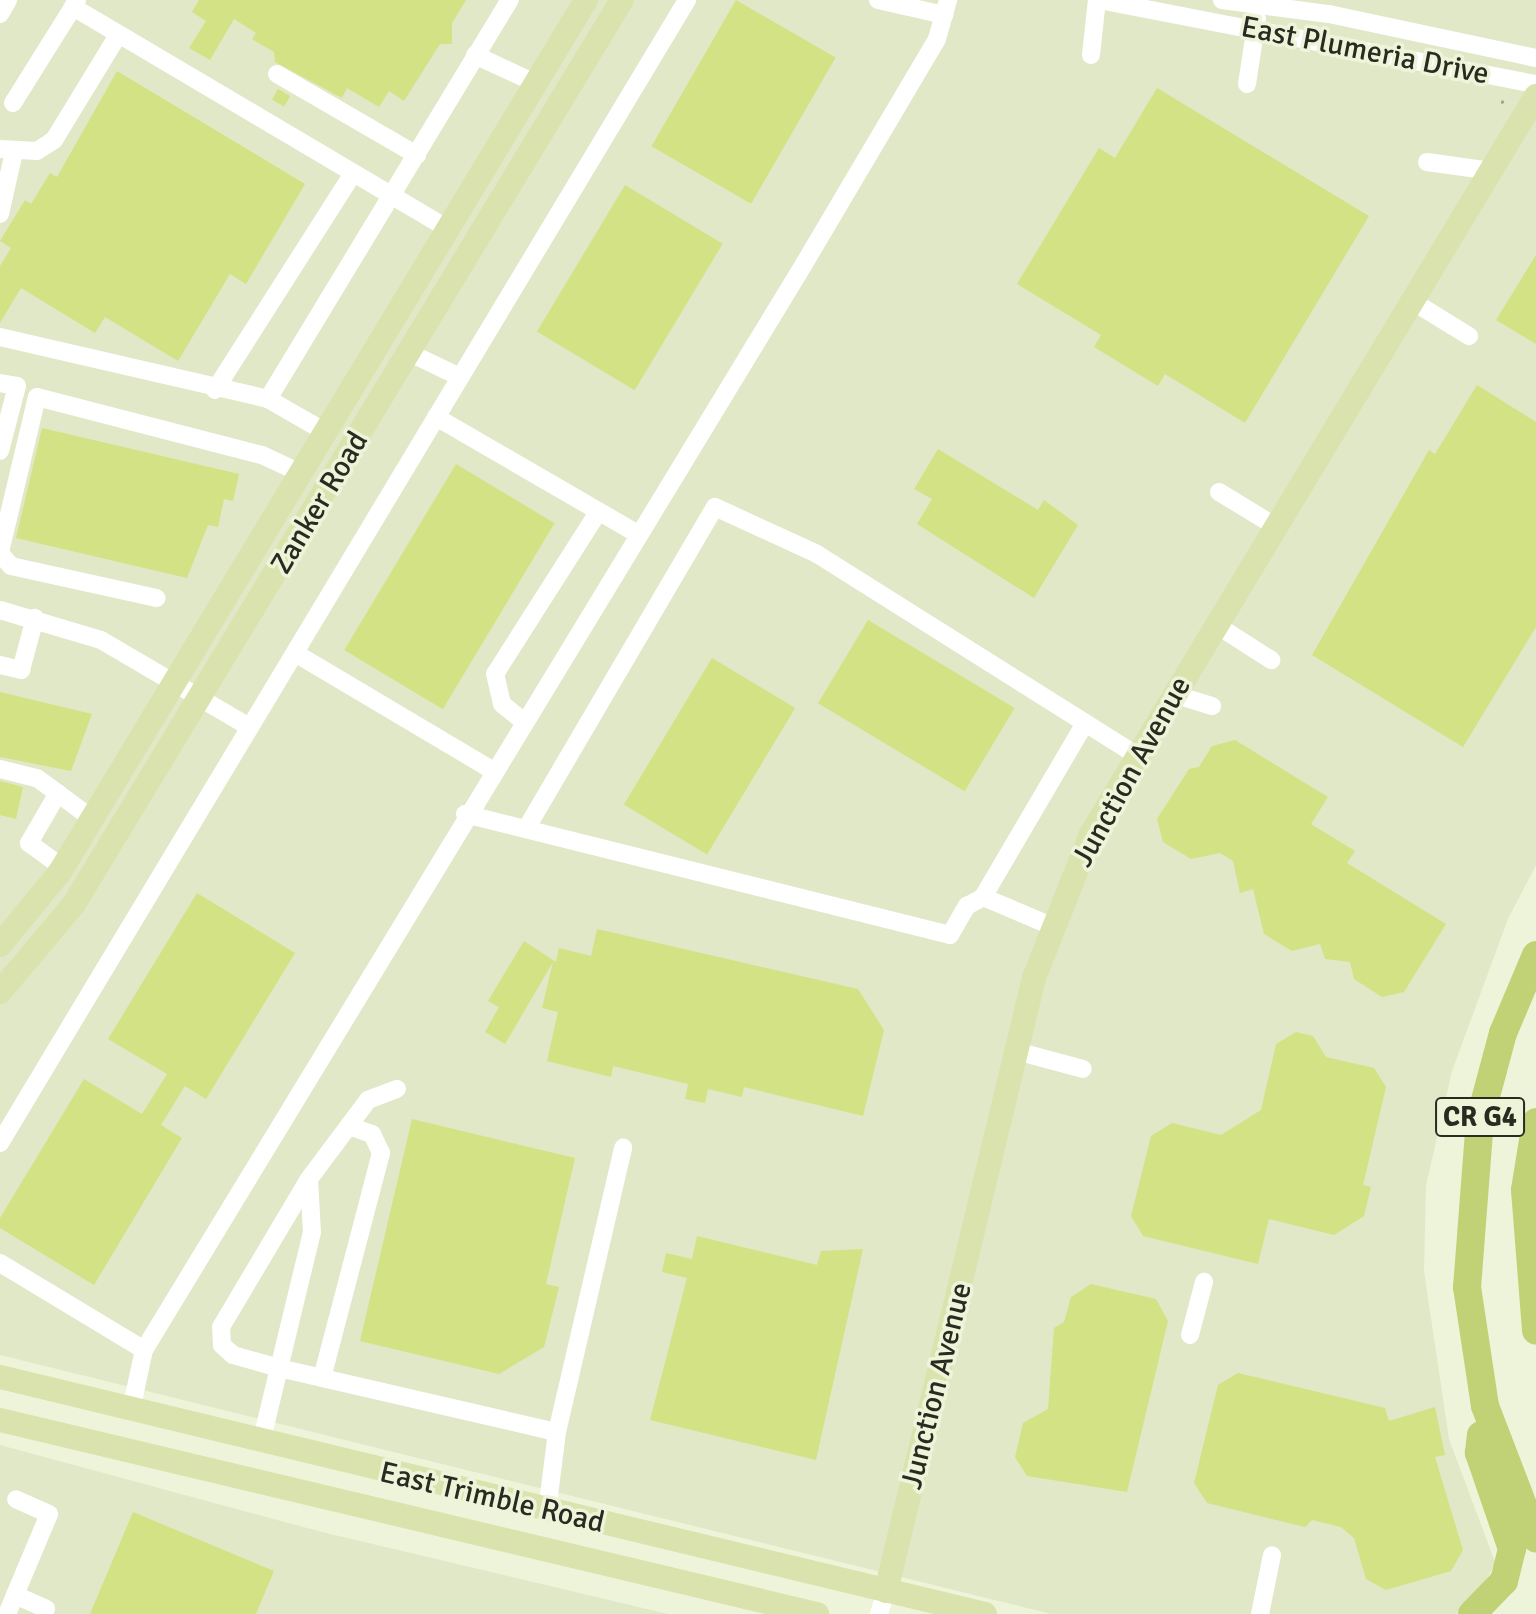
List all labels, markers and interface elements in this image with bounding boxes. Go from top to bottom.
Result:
street label: East Plumeria Drive [1238,9,1492,93]
street label: Zanker Road [264,425,376,581]
street label: Junction Avenue [1065,671,1199,873]
road number: CR G4 [1434,1093,1526,1141]
street label: Junction Avenue [894,1279,980,1493]
street label: East Trimble Road [376,1455,608,1541]

